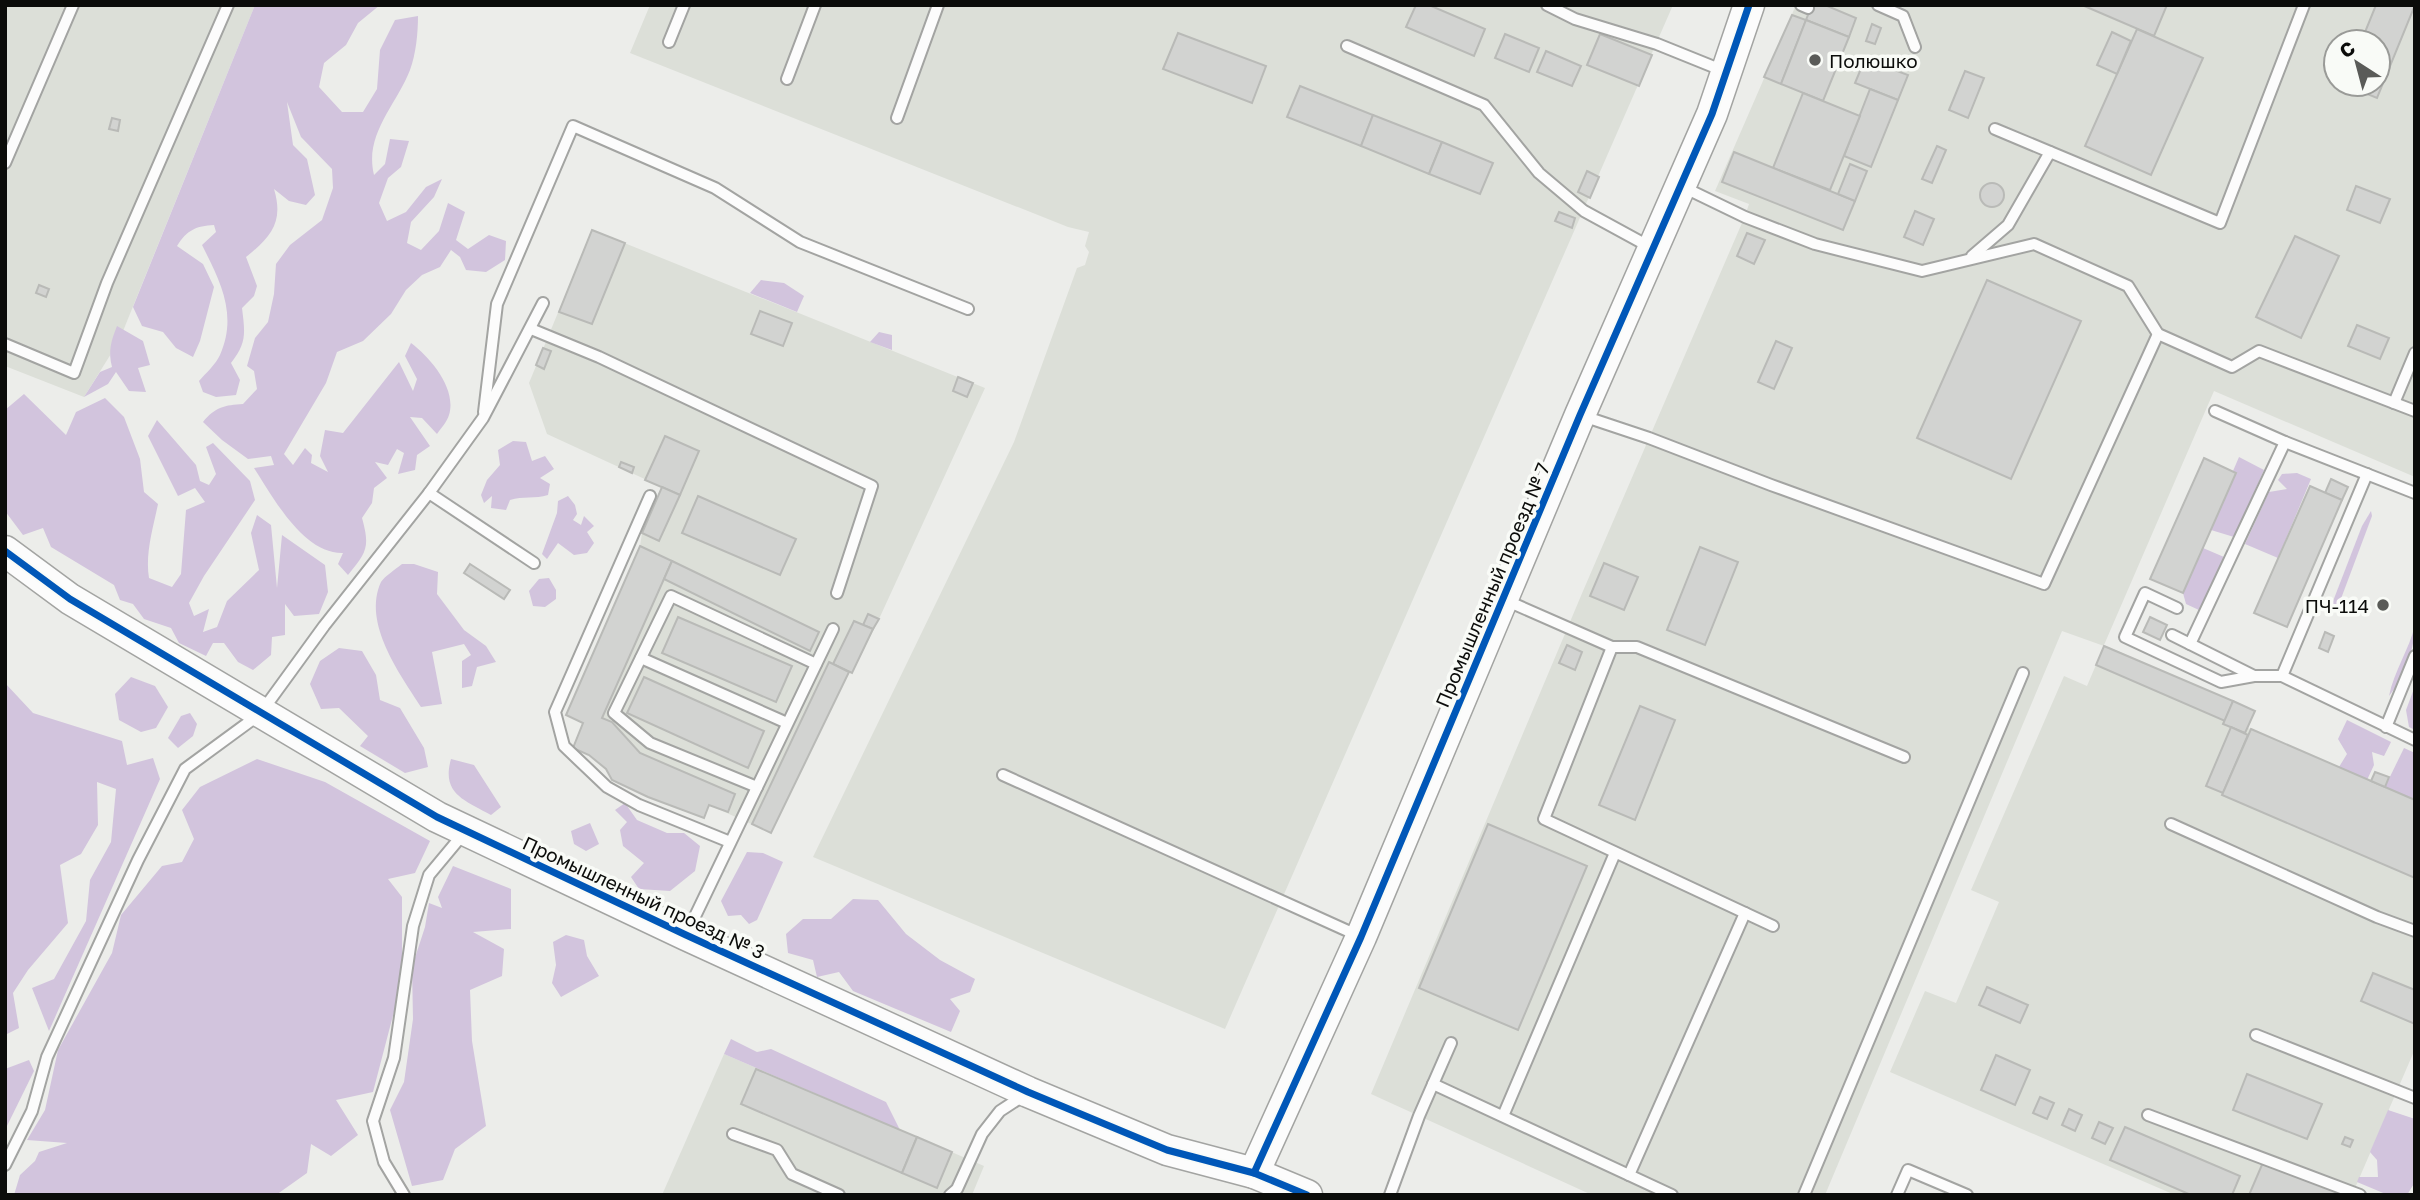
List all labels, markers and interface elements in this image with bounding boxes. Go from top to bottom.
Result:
north arrow [2322,28,2392,98]
text: С [2334,36,2359,62]
place label: Полюшко [1829,49,1918,72]
marker: Полюшко [1807,52,1823,68]
street label: Промышленный проезд № 7 [1430,459,1554,711]
place label: ПЧ-114 [2305,594,2369,617]
marker: ПЧ-114 [2375,597,2391,613]
street label: Промышленный проезд № 3 [519,831,769,963]

